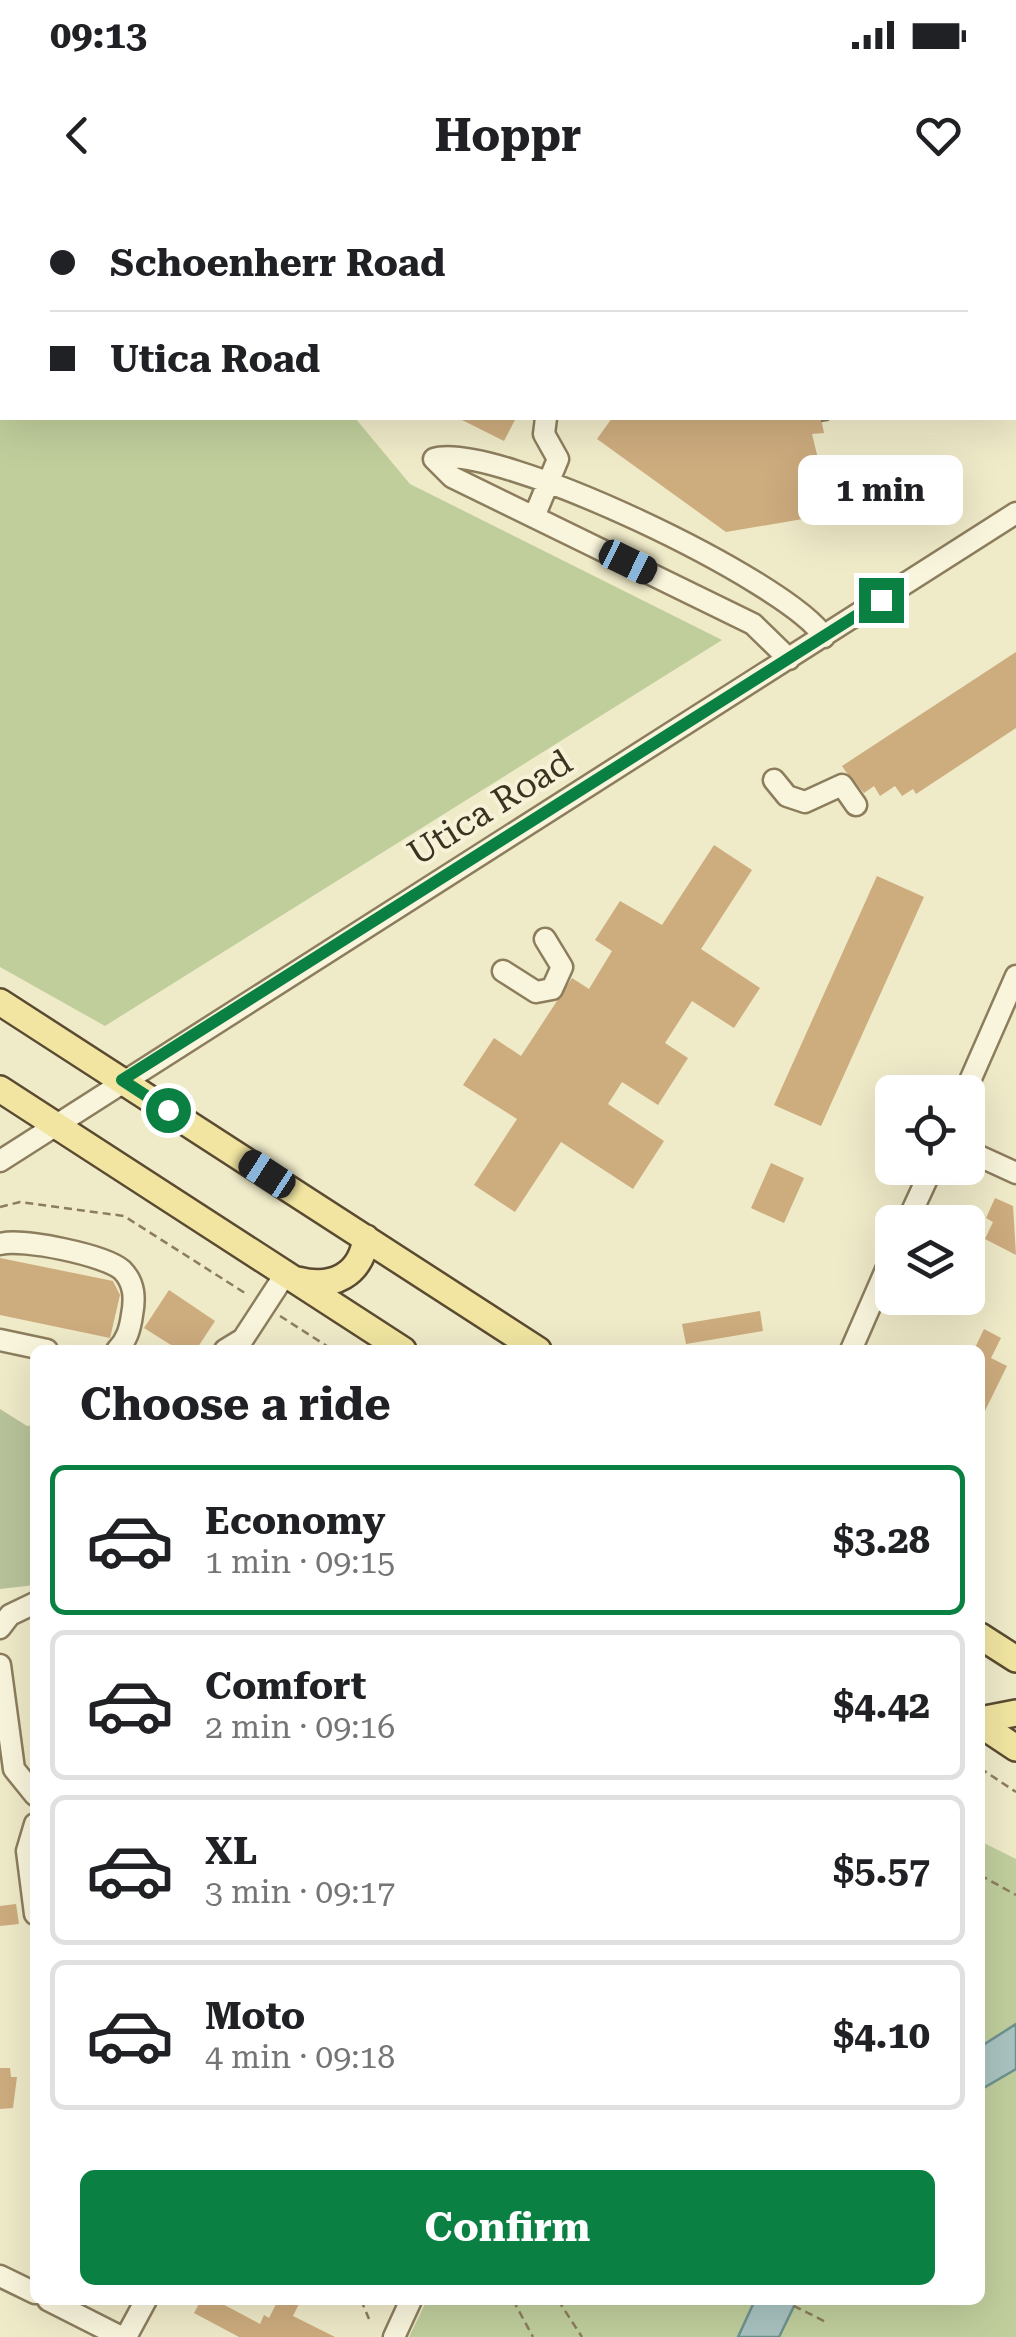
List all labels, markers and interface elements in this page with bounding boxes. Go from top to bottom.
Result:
text: 09:13 [50,13,147,57]
icon: back [50,108,105,163]
icon: heart [911,108,966,163]
text: Hoppr [435,109,581,162]
text: Schoenherr Road [110,241,445,285]
text: Utica Road [110,337,320,381]
callout: 1 min [798,455,964,525]
text: 1 min [836,471,925,509]
car [594,535,662,589]
route end [859,578,904,623]
street label: Utica Road [401,742,579,874]
map controls [875,1075,985,1315]
button: locate [875,1075,985,1185]
route start [146,1088,191,1133]
car [234,1145,300,1203]
button: layers [875,1205,985,1315]
text: Choose a ride [80,1378,391,1431]
icon: car [85,1495,175,1585]
text: Economy [205,1499,385,1543]
text: $3.28 [833,1518,930,1562]
text: 1 min · 09:15 [205,1543,395,1581]
icon: car [85,1660,175,1750]
text: Comfort [205,1664,366,1708]
text: $4.42 [833,1683,930,1727]
text: 2 min · 09:16 [205,1708,395,1746]
icon: car [85,1825,175,1915]
text: XL [205,1829,257,1873]
text: $5.57 [833,1848,930,1892]
text: 3 min · 09:17 [205,1873,395,1911]
icon: car [85,1990,175,2080]
text: Moto [205,1994,305,2038]
text: $4.10 [833,2013,930,2057]
text: 4 min · 09:18 [205,2038,395,2076]
button: Confirm [80,2170,935,2285]

